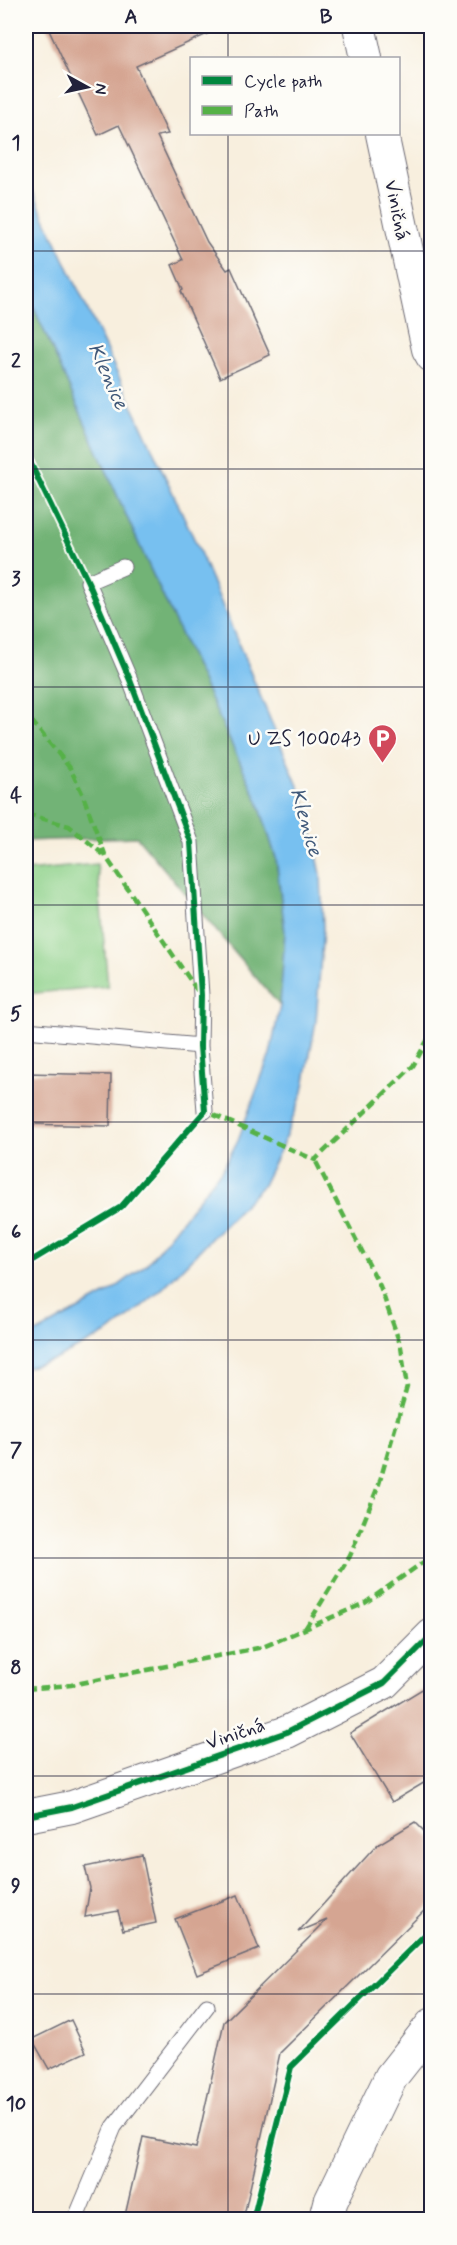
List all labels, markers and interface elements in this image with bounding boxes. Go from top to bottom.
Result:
text: A [124,4,138,31]
text: B [320,4,333,31]
north arrow [57,57,117,117]
legend [190,57,400,135]
text: Cycle path [244,70,322,94]
text: N [89,82,112,96]
text: Path [244,100,279,124]
text: 1 [12,130,20,157]
street label: Viničná [377,178,416,243]
water label: Klenice [81,339,136,415]
text: 2 [11,348,21,375]
text: 3 [11,566,21,593]
parking icon: U ZS 100043 [366,722,398,764]
place label: U ZS 100043 [248,726,361,753]
text: 4 [10,783,22,810]
water label: Klenice [283,785,329,861]
text: 5 [10,1001,22,1028]
text: 6 [11,1219,21,1246]
text: 7 [10,1437,22,1464]
text: 8 [10,1655,22,1682]
street label: Viničná [202,1712,269,1757]
text: 9 [11,1873,21,1900]
text: 10 [6,2091,26,2118]

